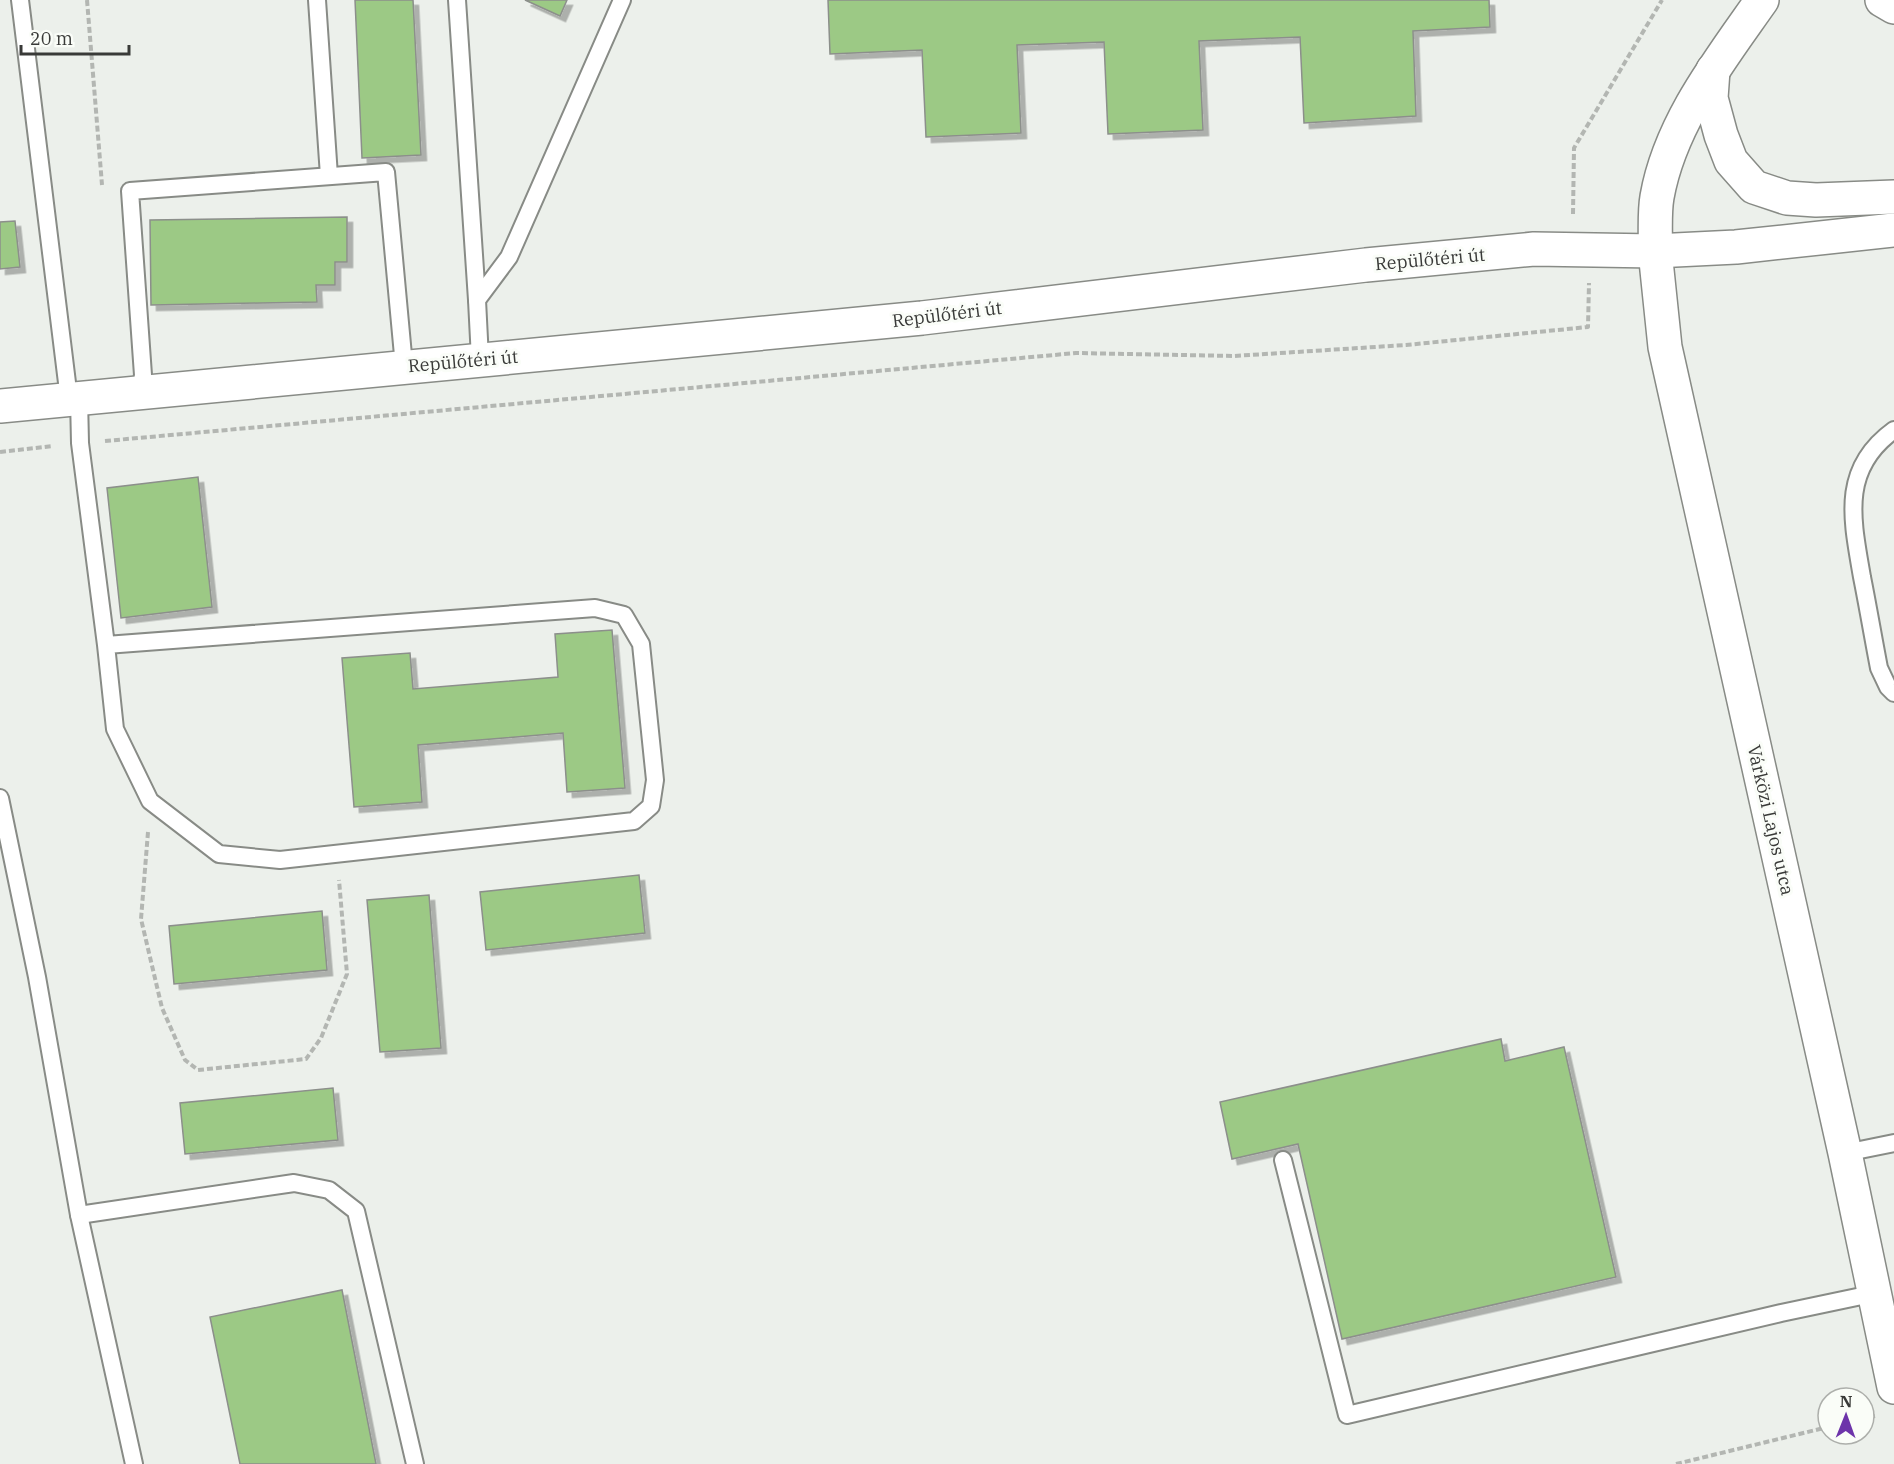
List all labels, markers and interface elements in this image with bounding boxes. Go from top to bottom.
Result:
scale bar [21,18,129,56]
text: 20 m [30,27,73,50]
street label: Repülőtéri út [1374,243,1486,275]
street label: Repülőtéri út [891,296,1003,332]
street label: Repülőtéri út [407,345,519,377]
street label: Várközi Lajos utca [1743,743,1800,898]
north arrow [1816,1386,1876,1446]
text: N [1840,1391,1853,1411]

